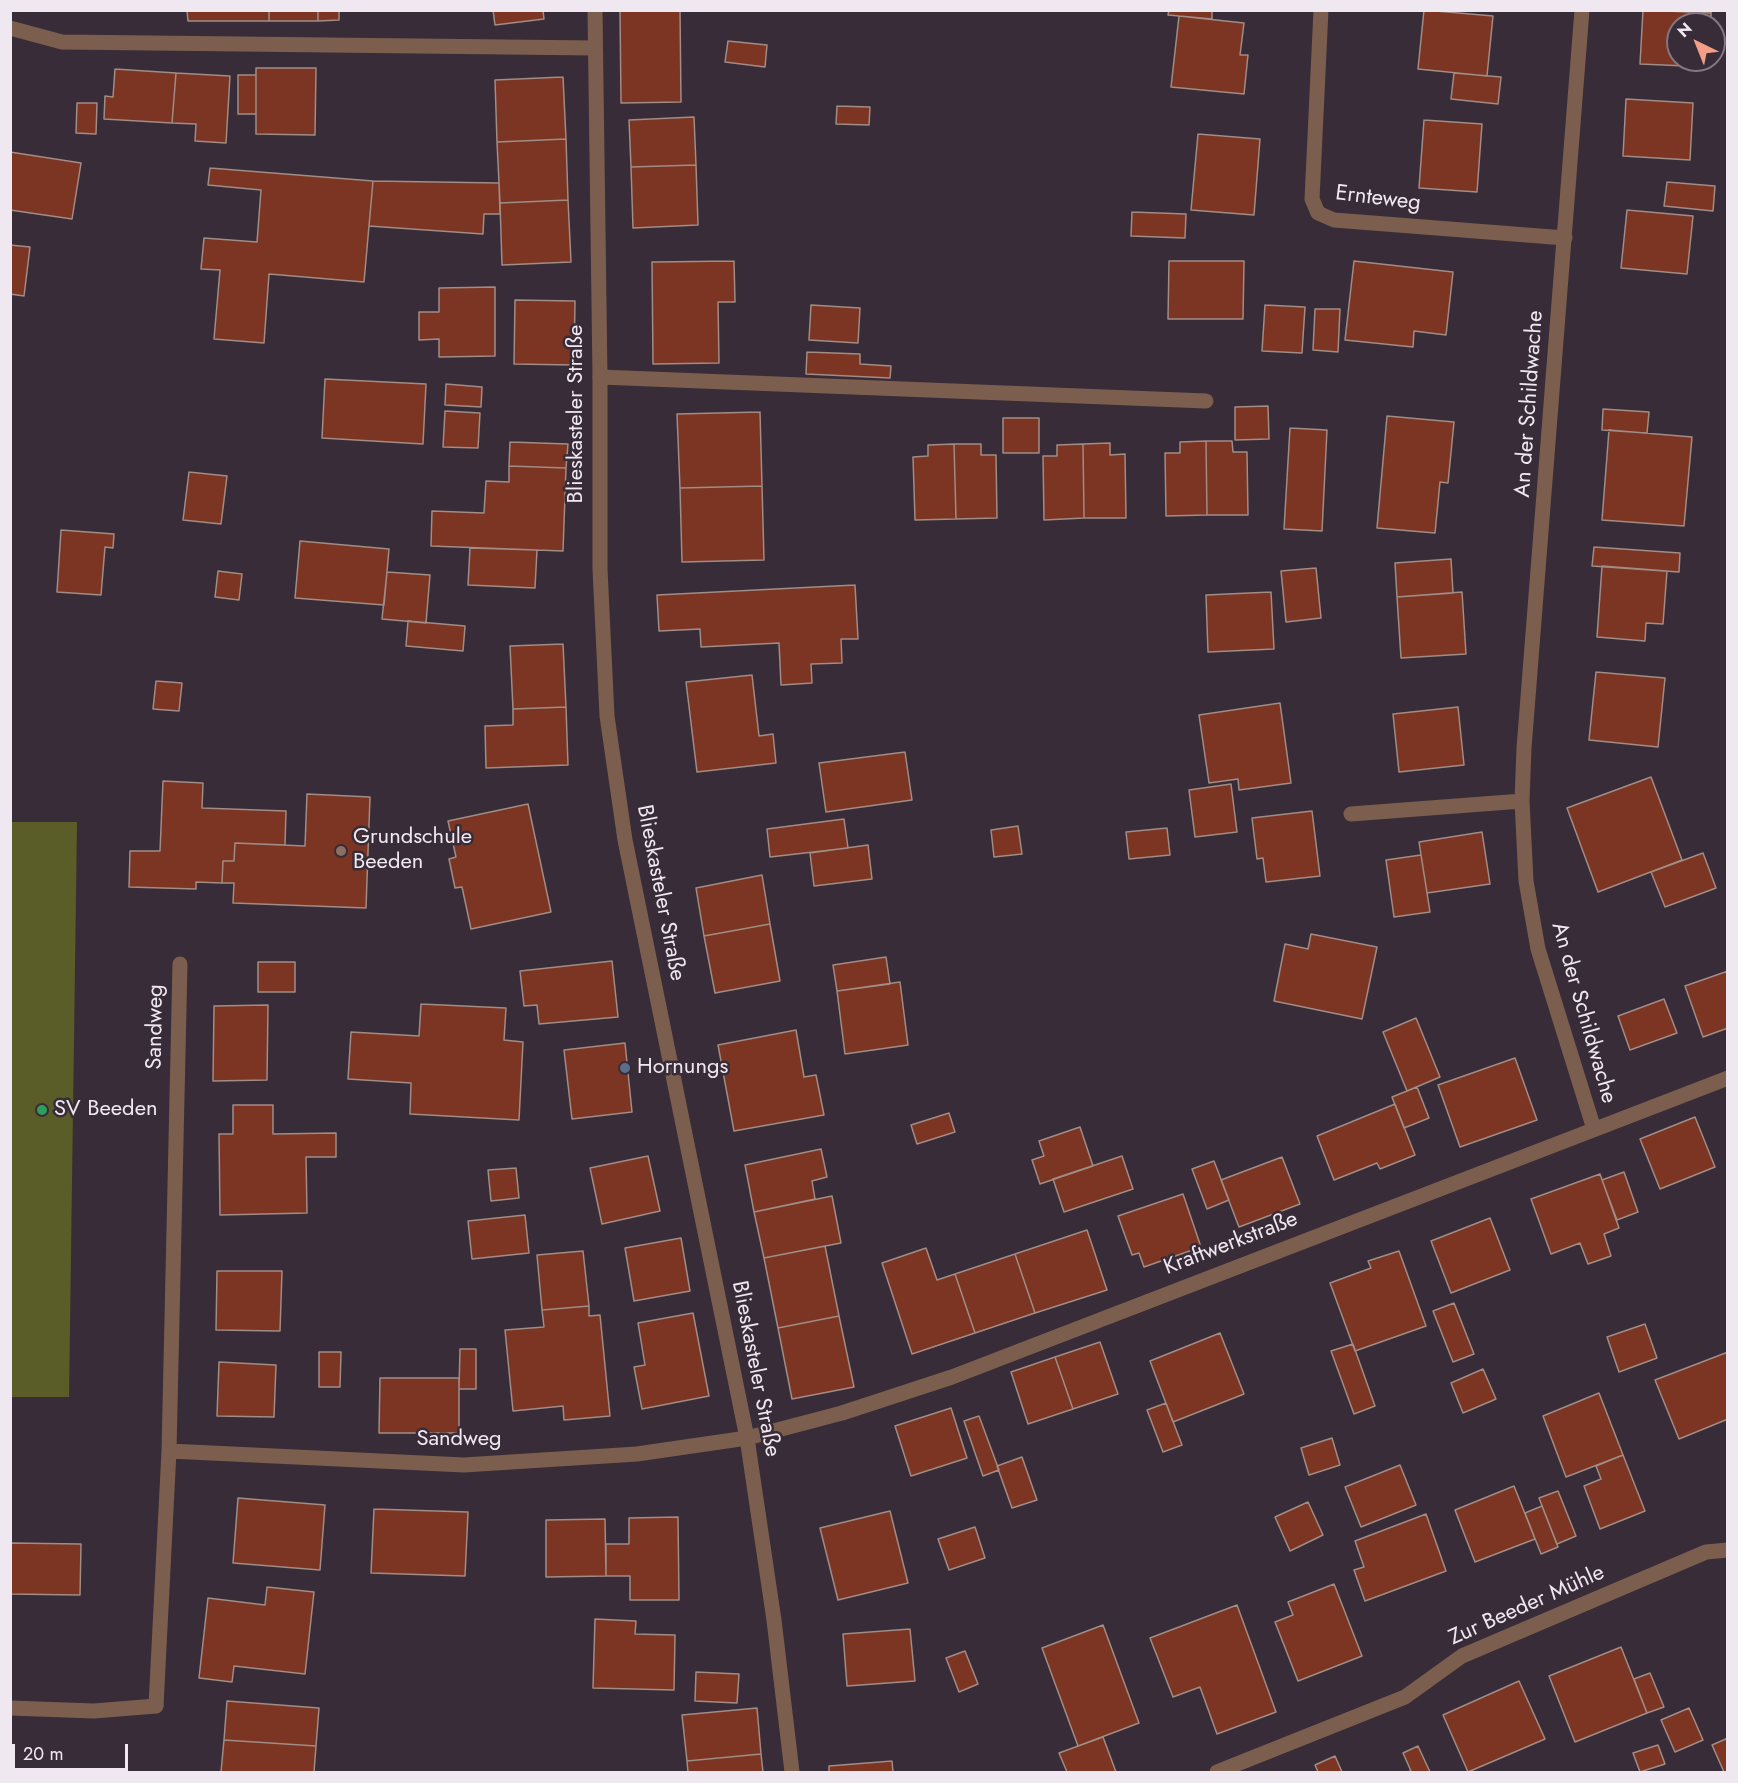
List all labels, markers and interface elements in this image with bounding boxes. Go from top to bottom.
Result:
north arrow [1666,12,1726,72]
text: N [1672,17,1697,43]
street label: Ernteweg [1334,181,1422,217]
street label: An der Schildwache [1510,310,1550,498]
street label: Blieskasteler Straße [564,325,590,503]
street label: Blieskasteler Straße [630,803,690,983]
place label: Grundschule Beeden [353,825,472,876]
marker: Grundschule Beeden [334,844,348,858]
street label: An der Schildwache [1545,919,1621,1107]
street label: Sandweg [142,984,170,1070]
place label: Hornungs [637,1055,728,1081]
marker: Hornungs [618,1061,632,1075]
place label: SV Beeden [54,1097,158,1123]
marker: SV Beeden [35,1103,49,1117]
street label: Kraftwerkstraße [1160,1206,1302,1282]
street label: Blieskasteler Straße [725,1279,785,1459]
street label: Sandweg [416,1427,502,1453]
street label: Zur Beeder Mühle [1445,1560,1609,1652]
scale bar [15,1732,130,1770]
text: 20 m [23,1741,63,1767]

